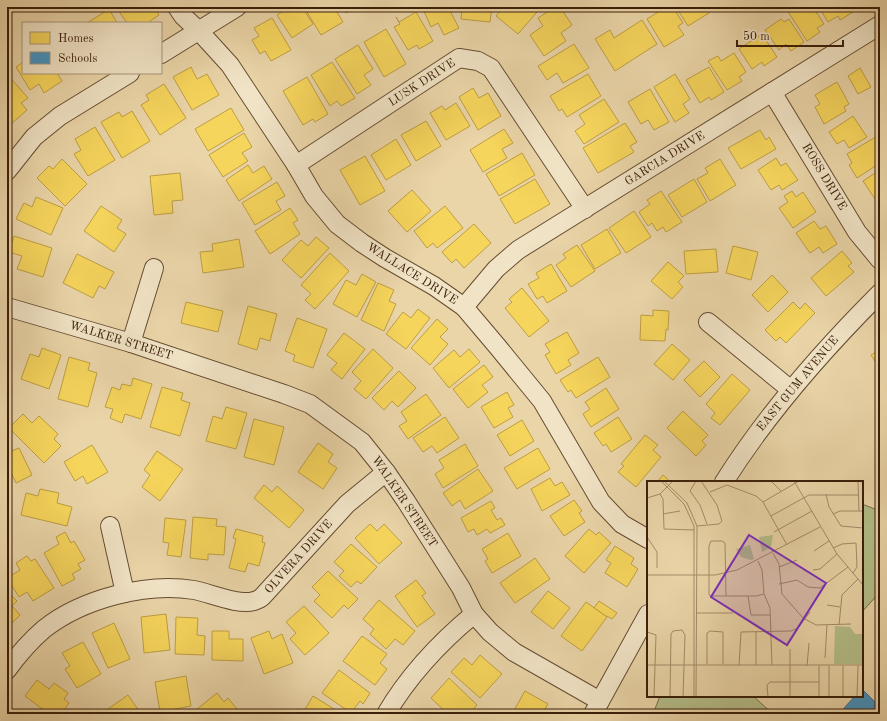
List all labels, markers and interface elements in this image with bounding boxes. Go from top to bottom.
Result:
legend [22,22,162,74]
scale bar [737,22,843,48]
text: 50 m [743,30,770,43]
text: Homes [58,33,94,45]
text: Schools [58,53,98,65]
street label: LUSK DRIVE [387,57,457,109]
street label: GARCIA DRIVE [623,130,707,188]
street label: ROSS DRIVE [799,142,849,212]
street label: WALLACE DRIVE [364,241,460,307]
street label: WALKER STREET [68,320,174,362]
street label: EAST GUM AVENUE [755,334,841,434]
street label: WALKER STREET [369,454,439,550]
inset map [647,481,863,697]
street label: OLVERA DRIVE [263,518,335,596]

